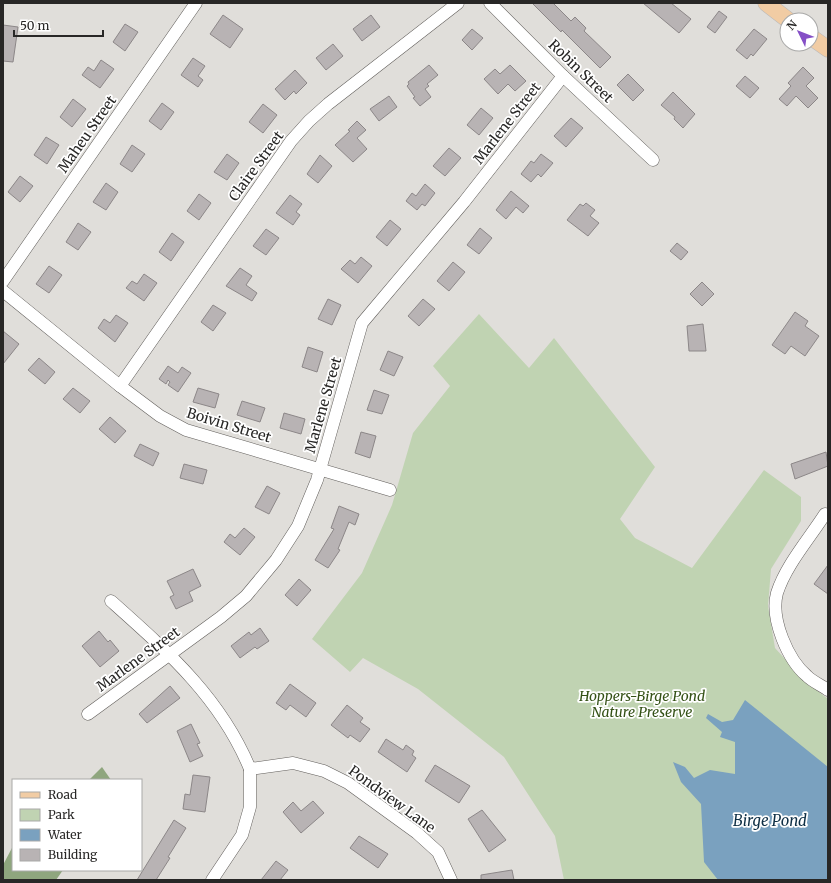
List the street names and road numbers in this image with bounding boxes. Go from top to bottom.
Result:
street label: Robin Street [545,36,618,107]
street label: Marlene Street [469,78,545,168]
street label: Maheu Street [54,92,121,176]
street label: Claire Street [225,127,288,205]
street label: Marlene Street [301,354,345,455]
street label: Boivin Street [185,404,274,447]
street label: Marlene Street [93,622,184,695]
street label: Pondview Lane [345,761,439,837]

